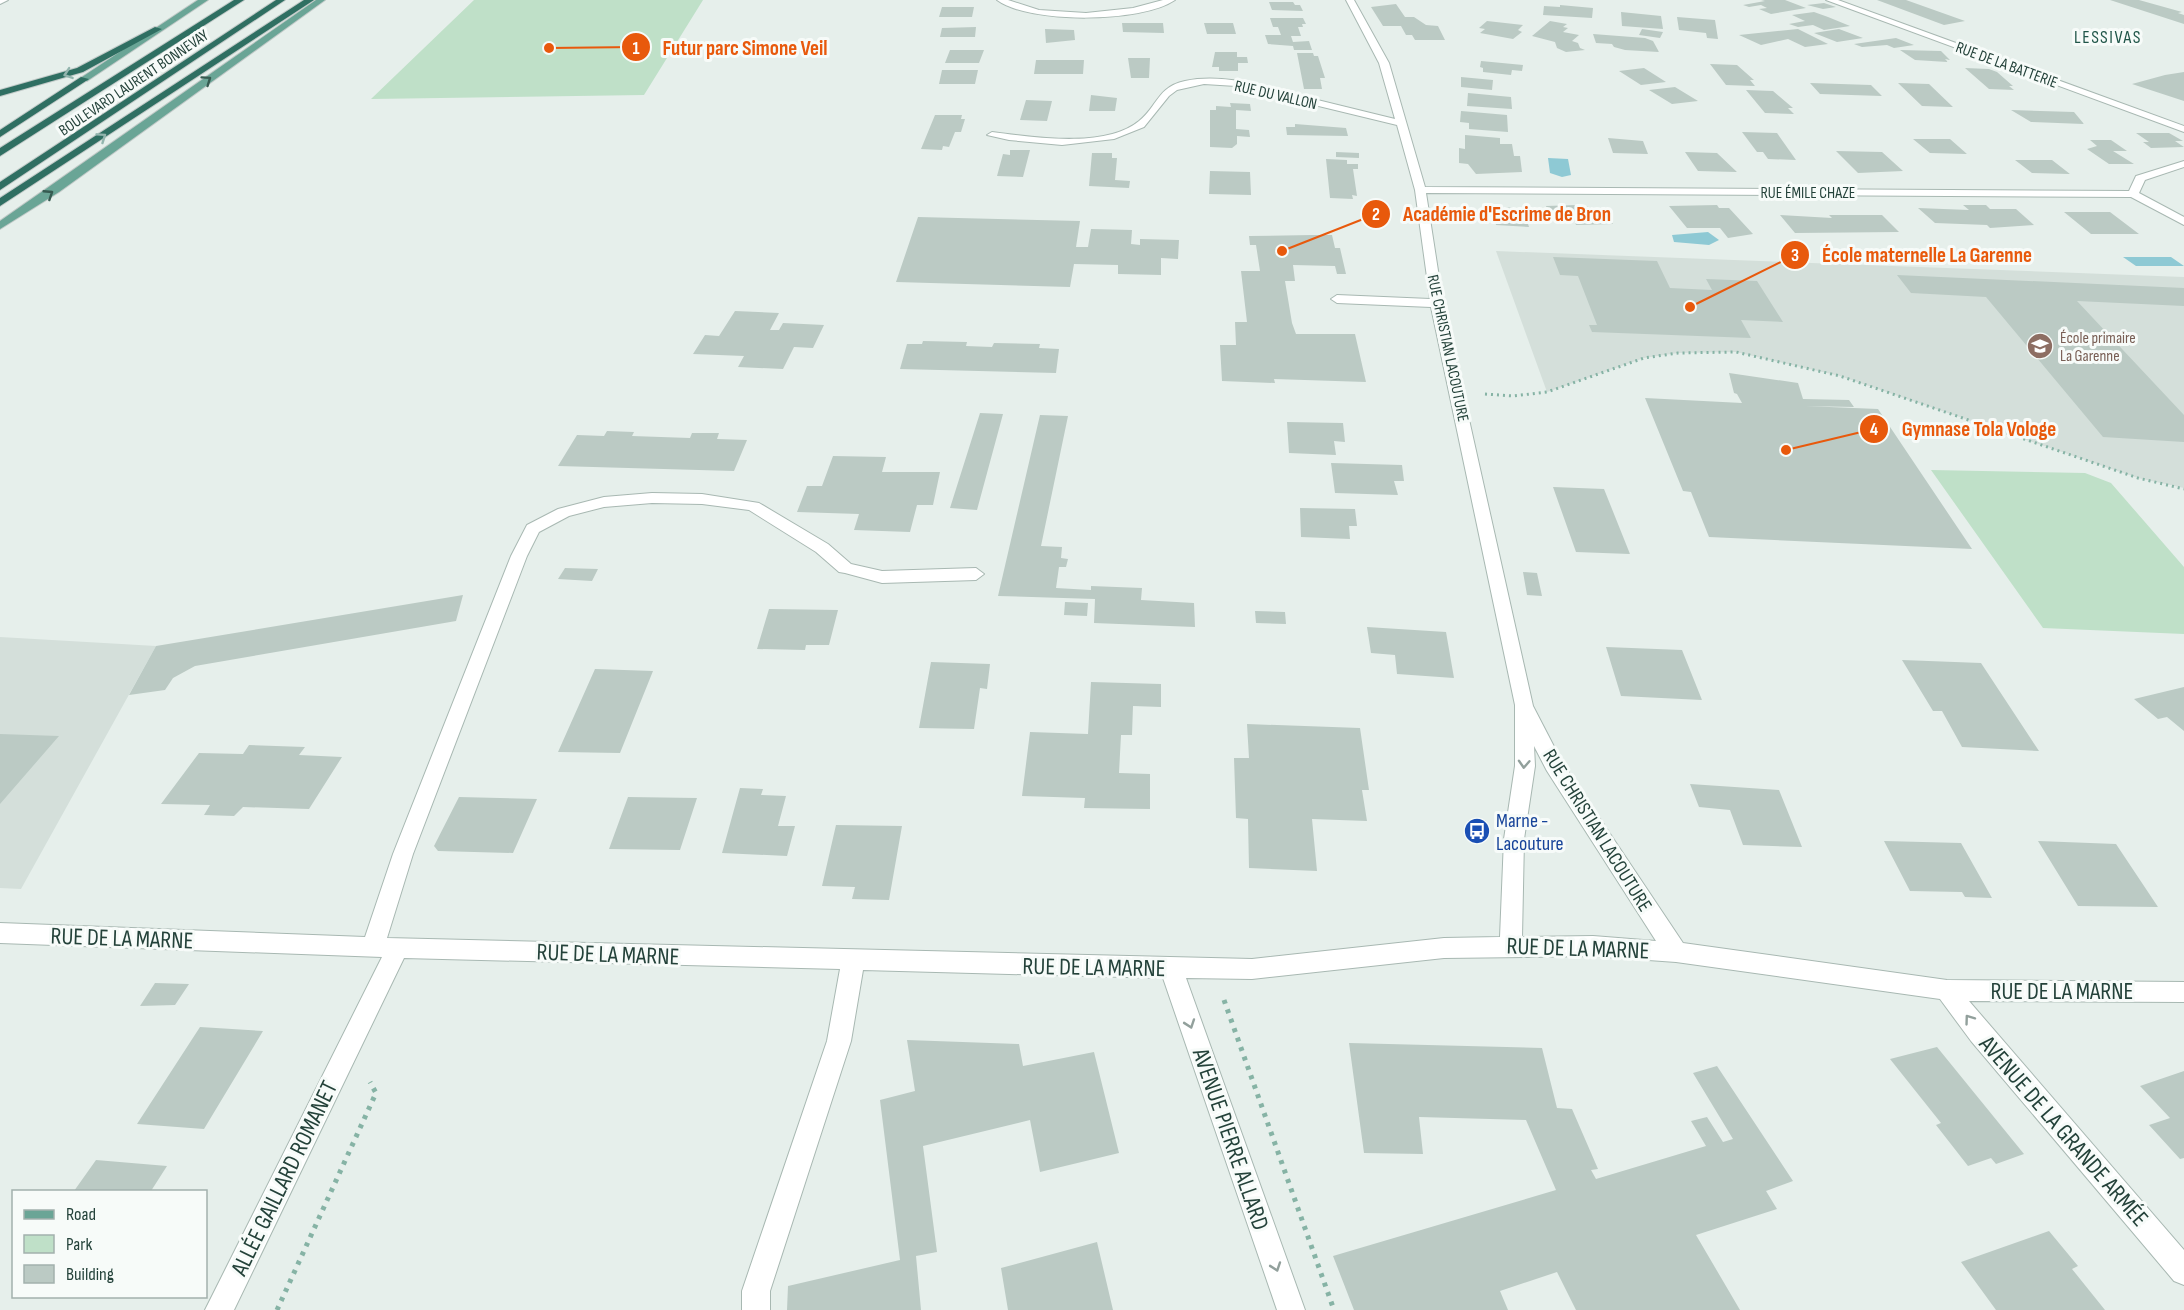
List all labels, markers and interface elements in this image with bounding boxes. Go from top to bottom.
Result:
street label: BOULEVARD LAURENT BONNEVAY [55,26,212,140]
district label: LESSIVAS [2074,27,2142,48]
callout: Futur parc Simone Veil [621,28,840,67]
text: Futur parc Simone Veil [662,36,828,61]
text: 1 [632,38,640,59]
street label: RUE DE LA BATTERIE [1953,38,2060,93]
one-way arrow [64,67,74,80]
one-way arrow [201,76,212,87]
street label: RUE DU VALLON [1233,77,1319,114]
one-way arrow [95,133,106,144]
street label: RUE ÉMILE CHAZE [1761,184,1855,203]
one-way arrow [42,190,53,201]
callout: Académie d'Escrime de Bron [1361,194,1623,233]
text: Académie d'Escrime de Bron [1402,202,1611,227]
text: 2 [1372,204,1380,225]
callout: École maternelle La Garenne [1780,235,2044,274]
text: École maternelle La Garenne [1822,243,2032,268]
text: 3 [1791,245,1799,266]
street label: RUE CHRISTIAN LACOUTURE [1423,273,1472,423]
place label: École primaire La Garenne [2060,329,2136,366]
school or university icon: École primaire La Garenne [2025,331,2055,361]
callout: Gymnase Tola Vologe [1859,409,2068,448]
text: Gymnase Tola Vologe [1902,417,2056,442]
text: 4 [1870,419,1879,440]
street label: RUE CHRISTIAN LACOUTURE [1537,745,1657,916]
one-way arrow [1518,759,1531,768]
place label: Marne - Lacouture [1496,809,1564,856]
bus stop icon: Marne - Lacouture [1462,816,1492,846]
street label: RUE DE LA MARNE [50,922,194,955]
street label: RUE DE LA MARNE [1506,932,1650,965]
street label: RUE DE LA MARNE [536,938,680,971]
street label: RUE DE LA MARNE [1022,952,1166,983]
street label: RUE DE LA MARNE [1991,977,2134,1006]
one-way arrow [1965,1014,1976,1025]
one-way arrow [1183,1018,1196,1029]
street label: AVENUE DE LA GRANDE ARMÉE [1972,1029,2154,1233]
street label: AVENUE PIERRE ALLARD [1186,1044,1275,1234]
street label: ALLÉE GAILLARD ROMANET [224,1076,344,1281]
legend [12,1190,207,1298]
text: Road [66,1204,96,1225]
text: Park [66,1234,92,1255]
one-way arrow [1269,1261,1282,1272]
text: Building [66,1264,114,1285]

